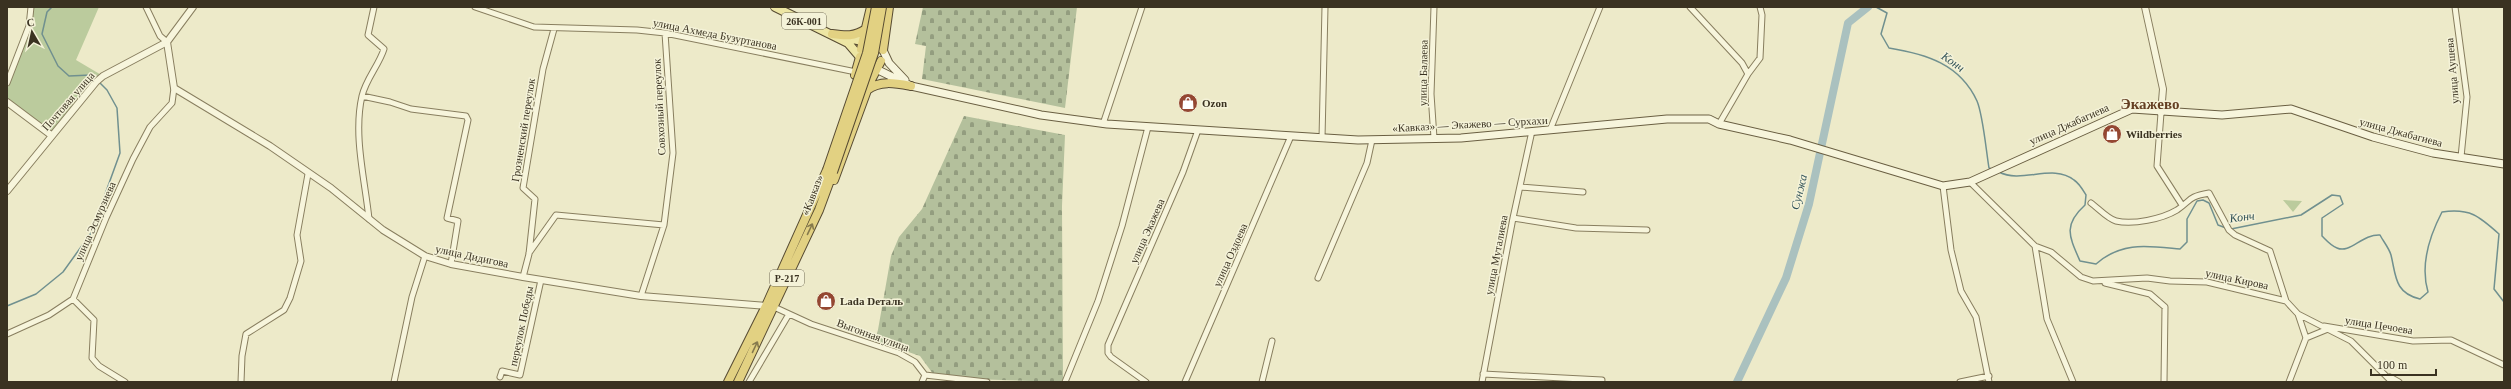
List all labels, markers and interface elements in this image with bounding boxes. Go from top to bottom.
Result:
north arrow [12,12,52,52]
road number: 26К-001 [782,13,826,29]
text: С [26,16,35,29]
street label: улица Ахмеда Бузуртанова [652,16,778,52]
street label: улица Аушева [2443,37,2461,104]
street label: улица Балаева [1416,40,1430,106]
water label: Конч [1938,48,1968,75]
street label: Совхозный переулок [650,58,668,156]
street label: Почтовая улица [39,69,97,133]
street label: Грозненский переулок [509,77,537,183]
shop icon: Ozon [1177,92,1199,114]
district label: Экажево [2121,96,2179,112]
place label: Ozon [1202,97,1227,109]
street label: улица Джабагиева [2027,101,2111,147]
street label: «Кавказ» — Экажево — Сурхахи [1392,114,1548,134]
street label: улица Джабагиева [2358,115,2444,149]
shop icon: Wildberries [2101,123,2123,145]
place label: Wildberries [2126,128,2183,140]
street label: «Кавказ» [799,173,825,217]
water label: Сунжа [1788,173,1810,211]
street label: улица Эсмурзиева [72,180,118,262]
street label: улица Экажева [1127,197,1167,265]
water label: Конч [2228,208,2256,226]
street label: улица Муталиева [1482,214,1510,296]
street label: улица Оздоева [1211,221,1249,289]
one-way arrow [807,223,814,235]
street label: улица Дидигова [434,242,510,270]
street label: улица Кирова [2204,266,2270,292]
road number: Р-217 [770,270,804,286]
street label: переулок Победы [507,284,535,367]
shop icon: Lada Dеталь [815,290,837,312]
place label: Lada Dеталь [840,295,903,307]
street label: улица Цечоева [2344,314,2414,336]
street label: Выгонная улица [835,316,911,354]
one-way arrow [752,341,759,353]
scale bar [2371,351,2436,377]
text: 100 m [2377,358,2408,372]

